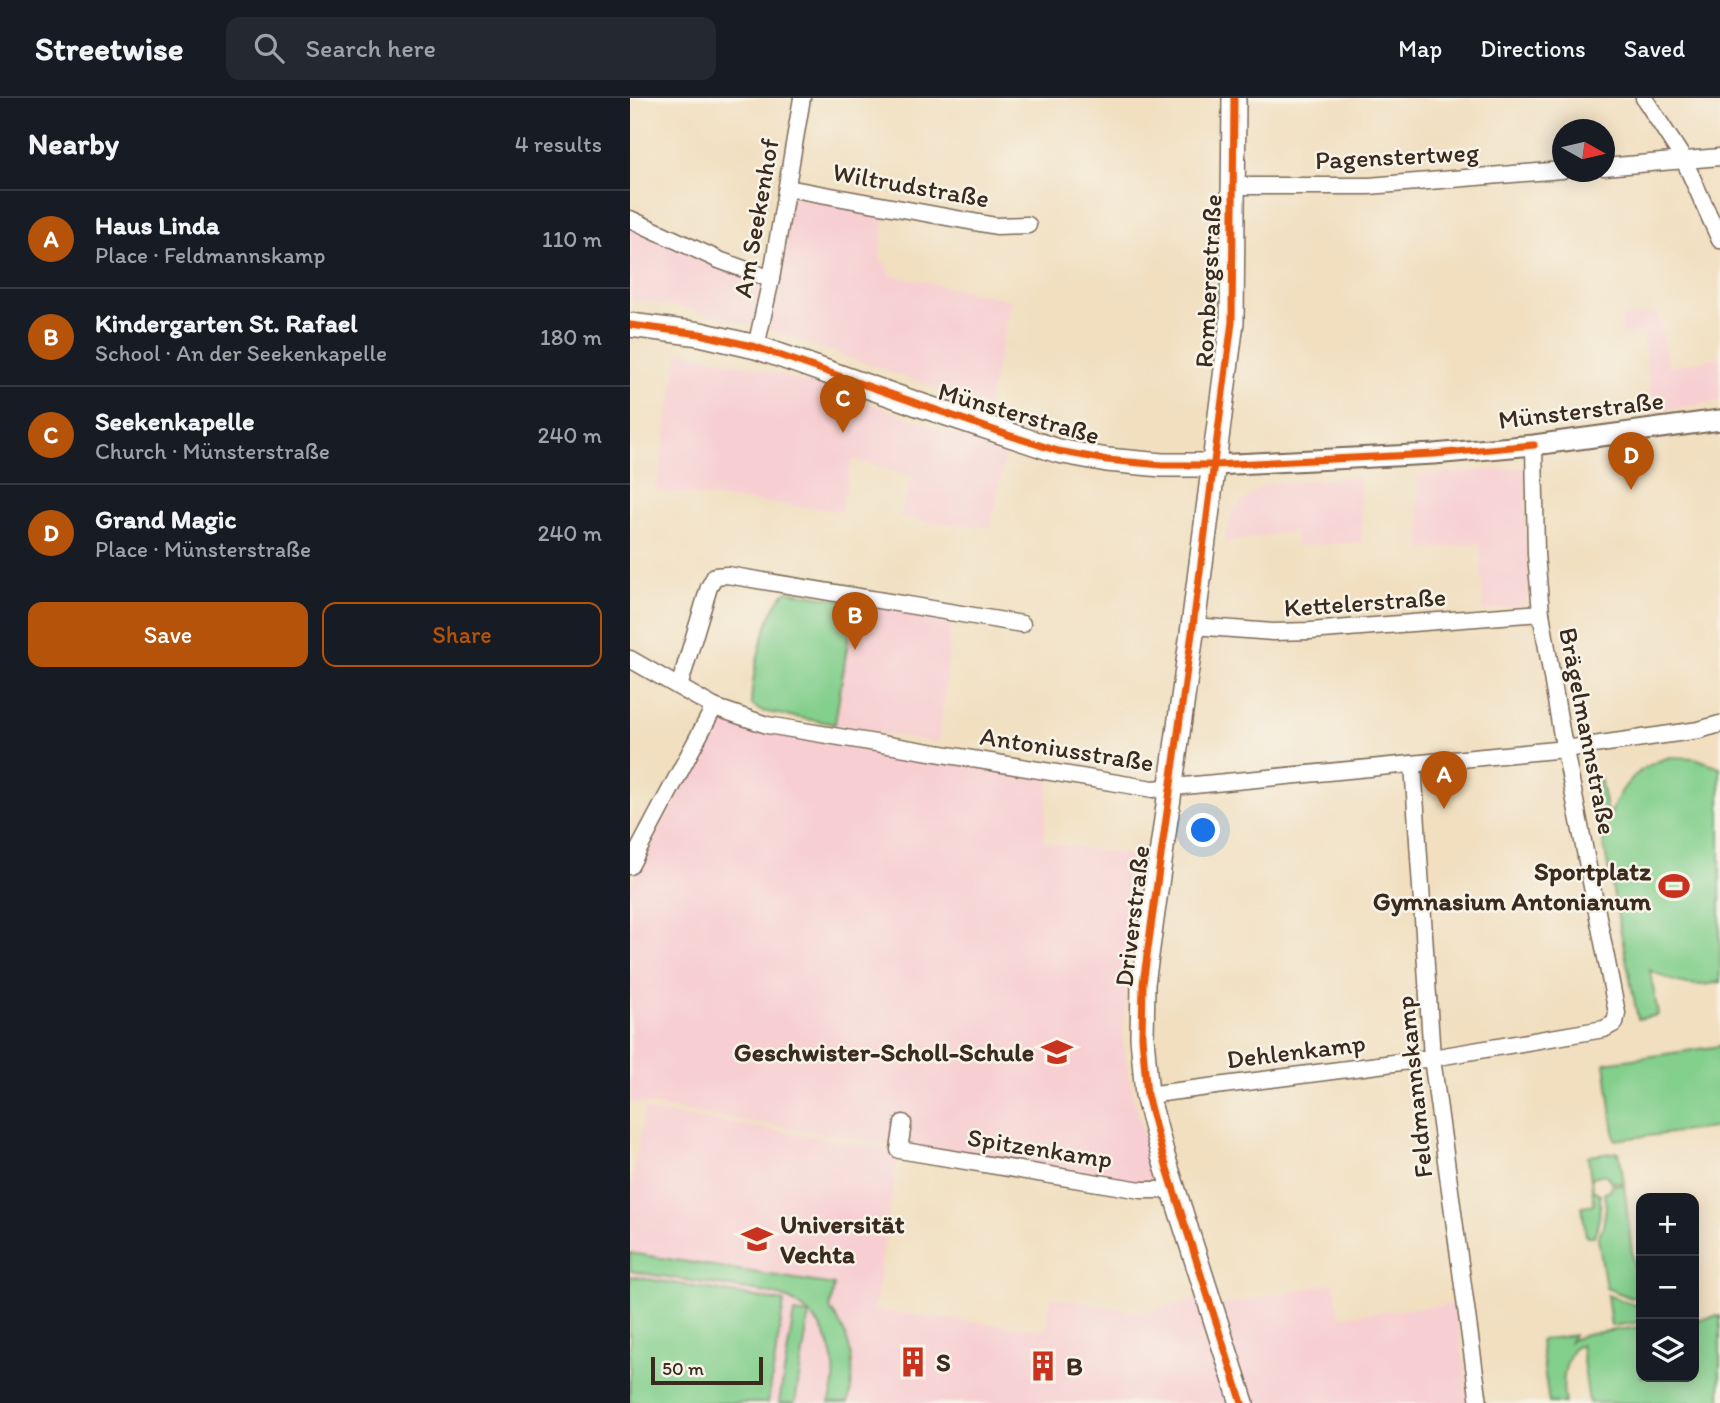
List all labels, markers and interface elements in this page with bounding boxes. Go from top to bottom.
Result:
search box [226,17,716,80]
text: Streetwise [35,29,184,68]
icon: search [250,29,288,67]
text: Search here [306,32,436,64]
text: Map [1398,34,1442,63]
text: Directions [1480,34,1586,63]
text: Saved [1624,34,1685,63]
north arrow [1552,119,1615,182]
text: Nearby [28,125,119,162]
text: 4 results [515,130,602,158]
street label: Am Seekenhof [726,136,786,300]
street label: Pagenstertweg [1314,136,1481,176]
street label: Wiltrudstraße [830,155,992,215]
street label: Rombergstraße [1187,193,1229,369]
text: Haus Linda [95,209,219,241]
text: A [44,225,58,253]
text: 110 m [542,225,602,253]
text: Place · Feldmannskamp [95,241,326,269]
text: Kindergarten St. Rafael [95,307,358,339]
text: B [44,323,58,351]
text: 180 m [540,323,602,351]
text: School · An der Seekenkapelle [95,339,387,367]
pin: C [820,375,866,433]
street label: Münsterstraße [935,375,1103,451]
street label: Münsterstraße [1496,384,1666,436]
text: Seekenkapelle [95,405,255,437]
text: C [44,421,58,449]
text: 240 m [537,421,602,449]
pin: D [1608,432,1654,490]
text: Church · Münsterstraße [95,437,330,465]
text: Grand Magic [95,503,236,535]
text: D [43,519,59,547]
text: 240 m [537,519,602,547]
text: Place · Münsterstraße [95,535,311,563]
street label: Kettelerstraße [1283,580,1447,624]
pin: B [832,592,878,650]
button: Save [28,602,308,667]
button: Share [322,602,602,667]
street label: Brägelmannstraße [1552,625,1624,837]
street label: Antoniusstraße [978,719,1156,779]
pin: A [1421,751,1467,809]
your location [1186,813,1220,847]
street label: Driverstraße [1107,843,1157,989]
place label: Sportplatz Gymnasium Antonianum [1373,855,1652,917]
sports icon: Sportplatz Gymnasium Antonianum [1657,869,1691,903]
street label: Feldmannskamp [1389,994,1439,1180]
street label: Dehlenkamp [1225,1027,1367,1075]
school or university icon: Geschwister-Scholl-Schule [1040,1035,1074,1069]
place label: Geschwister-Scholl-Schule [734,1036,1034,1068]
street label: Spitzenkamp [965,1121,1115,1175]
map controls [1636,1193,1699,1382]
button: + [1636,1193,1699,1256]
place label: Universität Vechta [780,1208,905,1270]
school or university icon: Universität Vechta [740,1222,774,1256]
button: − [1636,1256,1699,1319]
button: layers [1636,1319,1699,1382]
building icon: S [896,1345,930,1379]
place label: S [936,1346,951,1378]
building icon: B [1026,1349,1060,1383]
place label: B [1066,1350,1083,1382]
scale bar [651,1354,763,1386]
text: 50 m [662,1357,704,1380]

